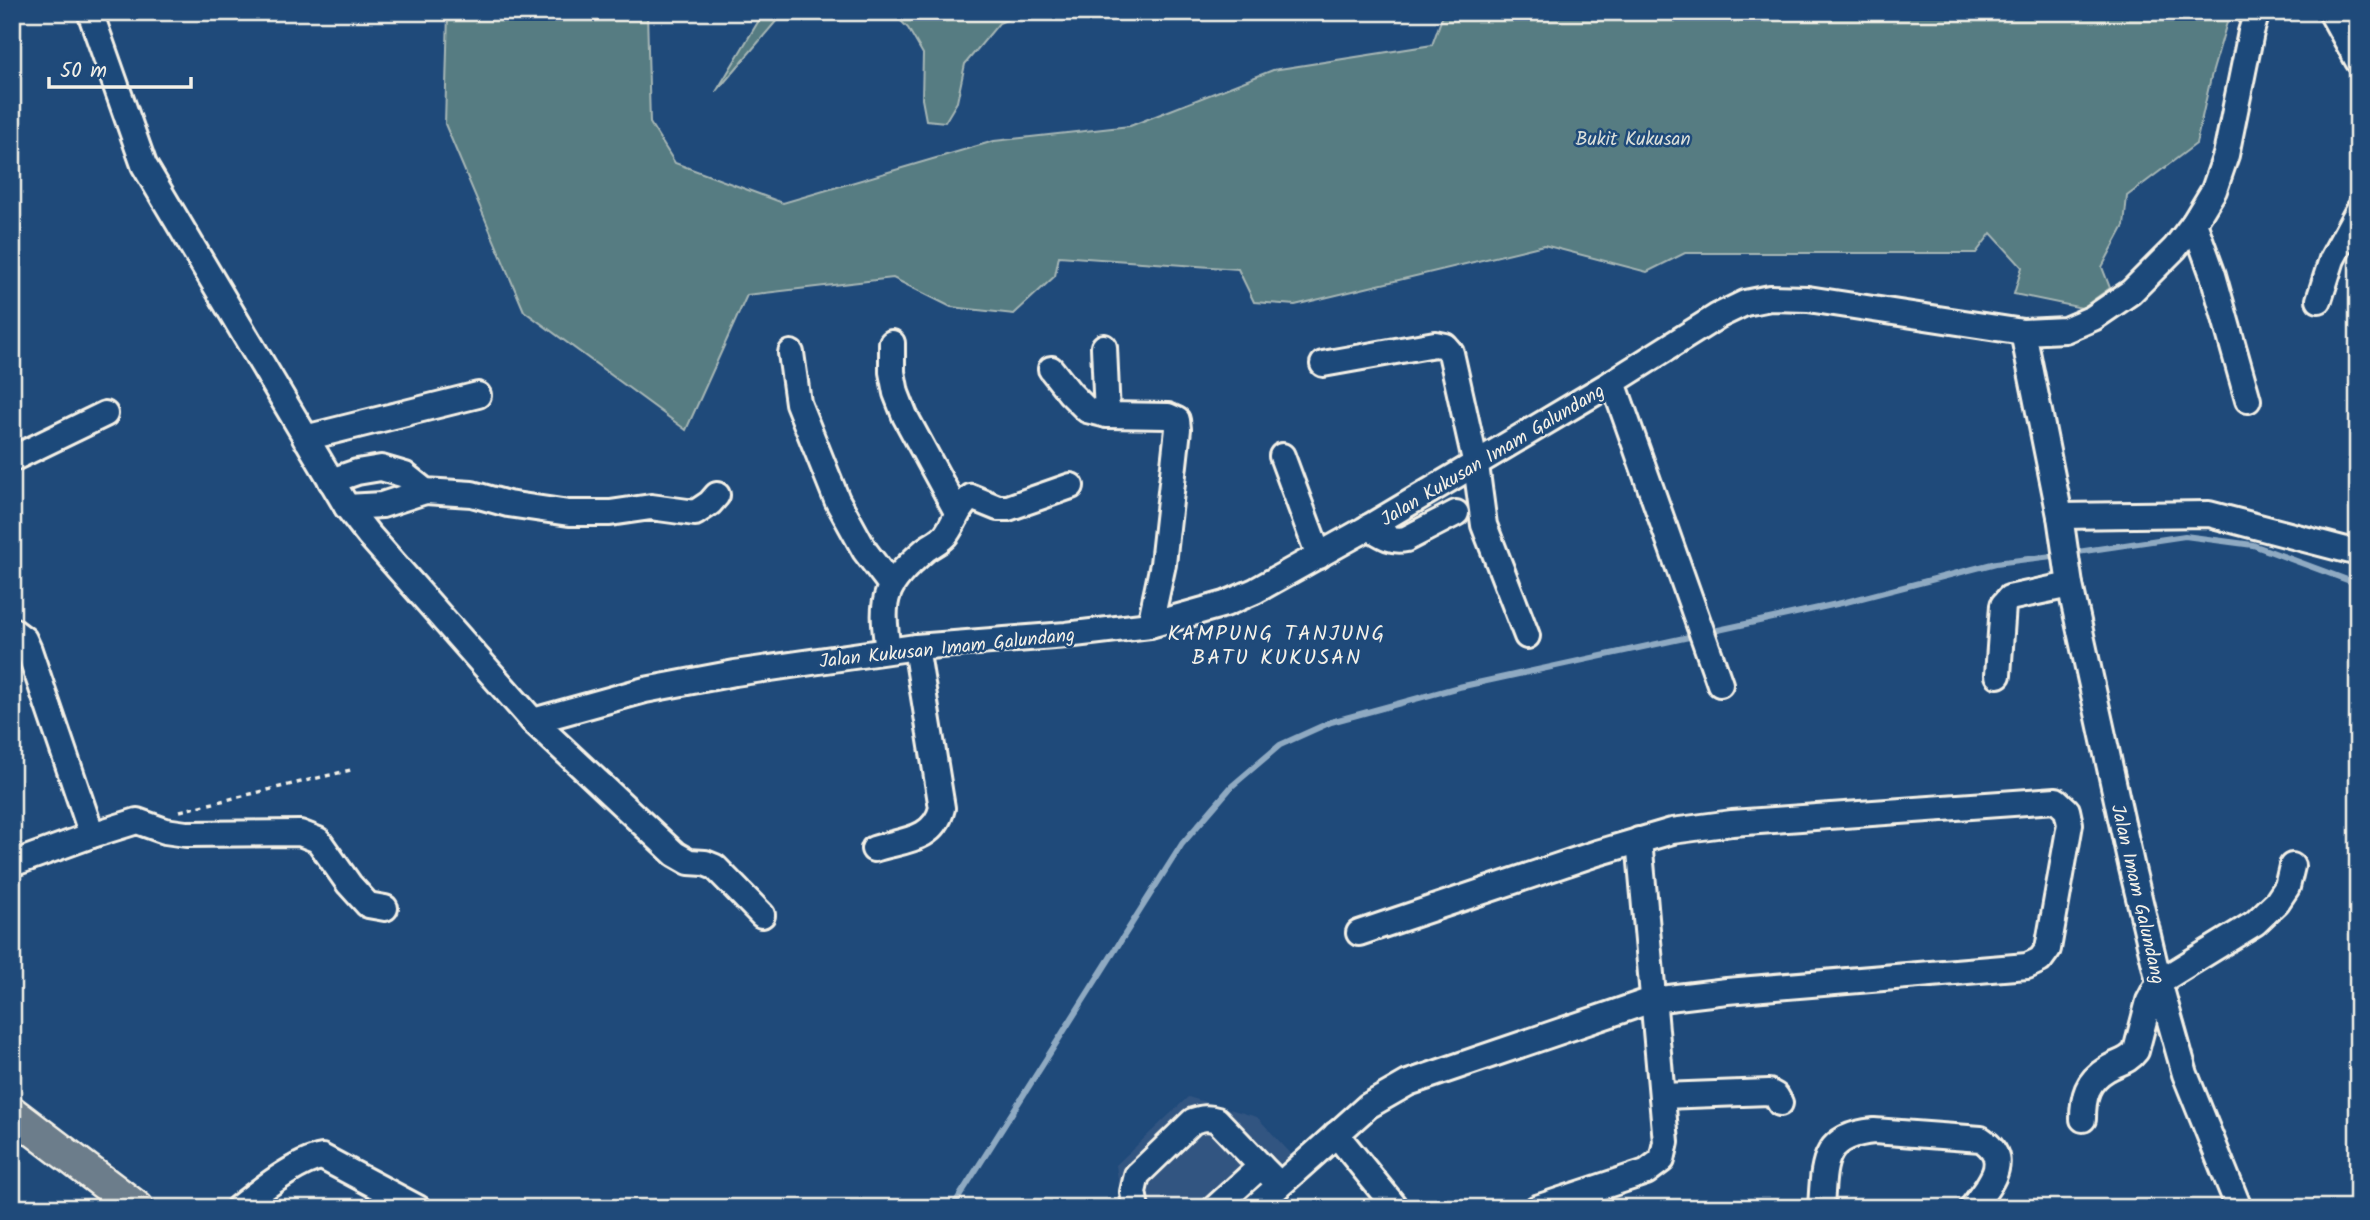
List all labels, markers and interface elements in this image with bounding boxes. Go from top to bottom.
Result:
scale bar [49,46,191,90]
text: 50 m [60,55,107,88]
park label: Bukit Kukusan [1575,125,1691,155]
street label: Jalan Kukusan Imam Galundang [1375,377,1611,535]
district label: KAMPUNG TANJUNG BATU KUKUSAN [1168,618,1386,675]
street label: Jalan Kukusan Imam Galundang [818,621,1077,677]
street label: Jalan Imam Galundang [2102,802,2172,987]

